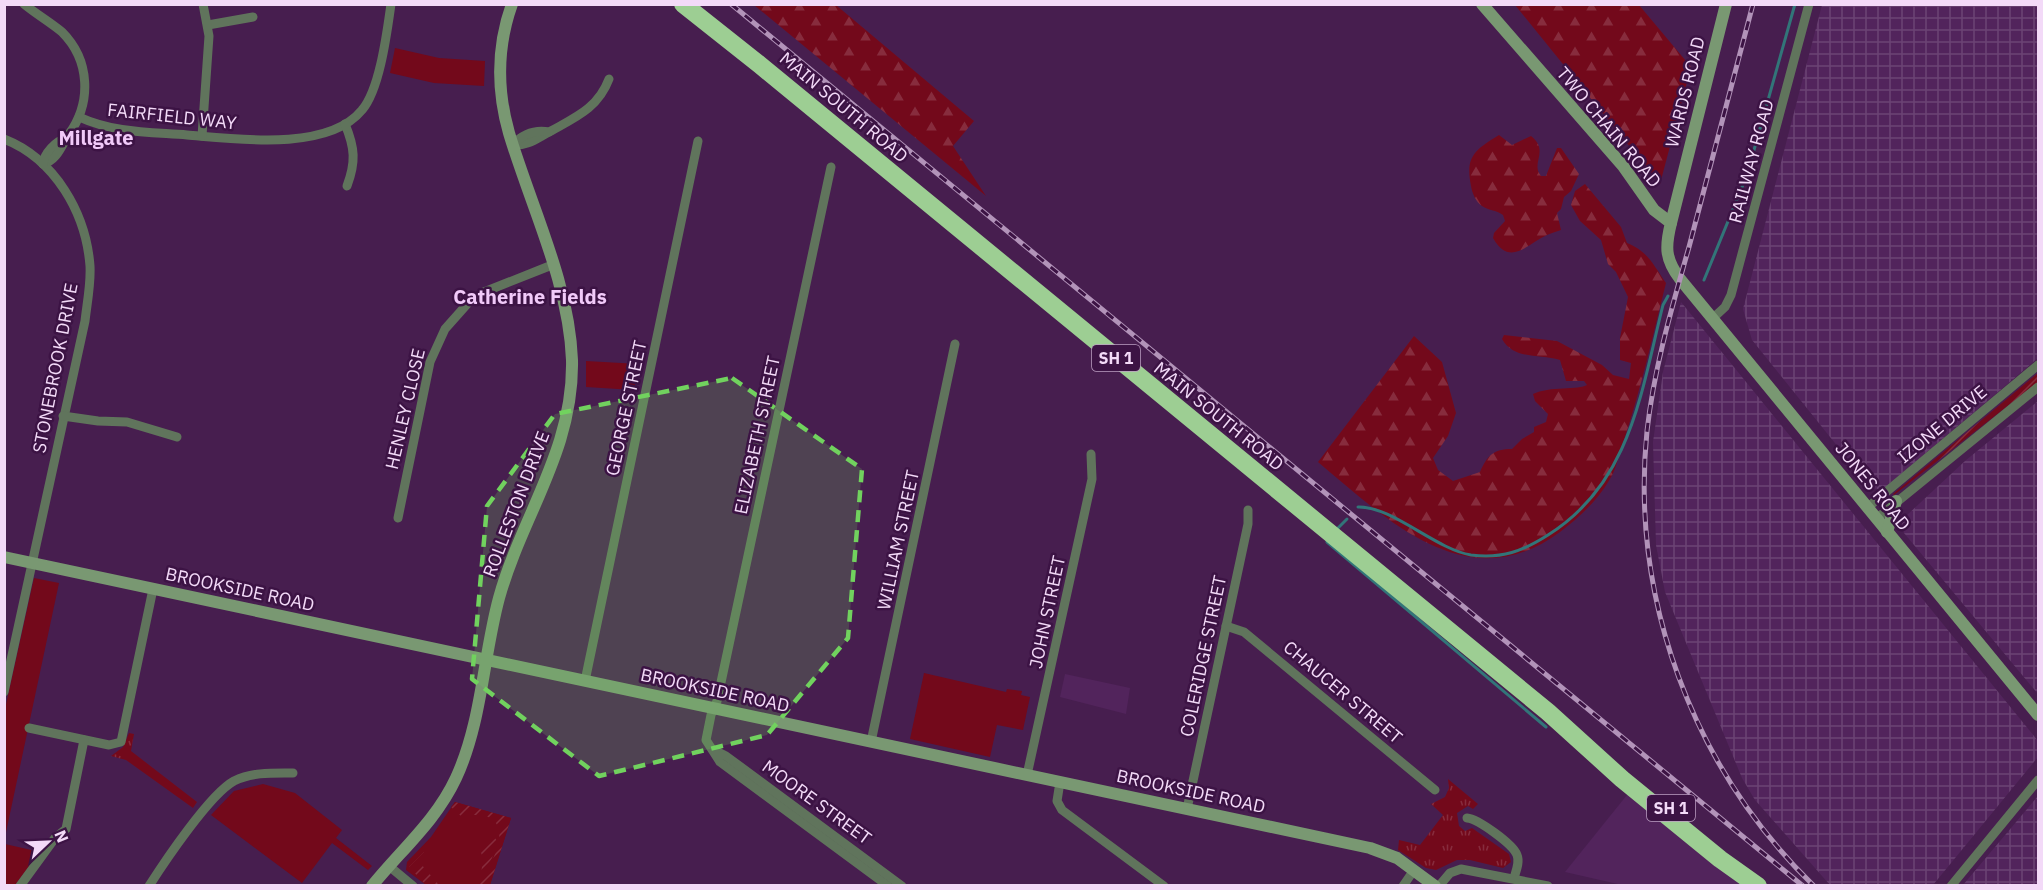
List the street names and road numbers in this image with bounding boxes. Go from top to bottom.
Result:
street label: WARDS ROAD [1660,34,1710,150]
street label: MAIN SOUTH ROAD [775,47,913,167]
street label: TWO CHAIN ROAD [1552,62,1666,192]
street label: RAILWAY ROAD [1723,96,1779,226]
street label: FAIRFIELD WAY [106,98,238,134]
street label: STONEBROOK DRIVE [27,281,83,455]
street label: GEORGE STREET [600,338,652,478]
road number: SH 1 [1092,345,1140,371]
street label: HENLEY CLOSE [380,346,430,472]
street label: ELIZABETH STREET [729,354,785,516]
street label: MAIN SOUTH ROAD [1149,357,1289,475]
street label: IZONE DRIVE [1893,380,1991,468]
street label: ROLLESTON DRIVE [478,428,554,580]
street label: JONES ROAD [1830,437,1916,535]
street label: WILLIAM STREET [872,468,924,612]
street label: JOHN STREET [1024,553,1070,671]
street label: BROOKSIDE ROAD [163,562,317,616]
street label: COLERIDGE STREET [1175,573,1231,739]
street label: CHAUCER STREET [1279,636,1407,748]
street label: BROOKSIDE ROAD [638,663,792,717]
street label: MOORE STREET [758,755,876,849]
street label: BROOKSIDE ROAD [1114,764,1268,818]
road number: SH 1 [1647,795,1695,821]

